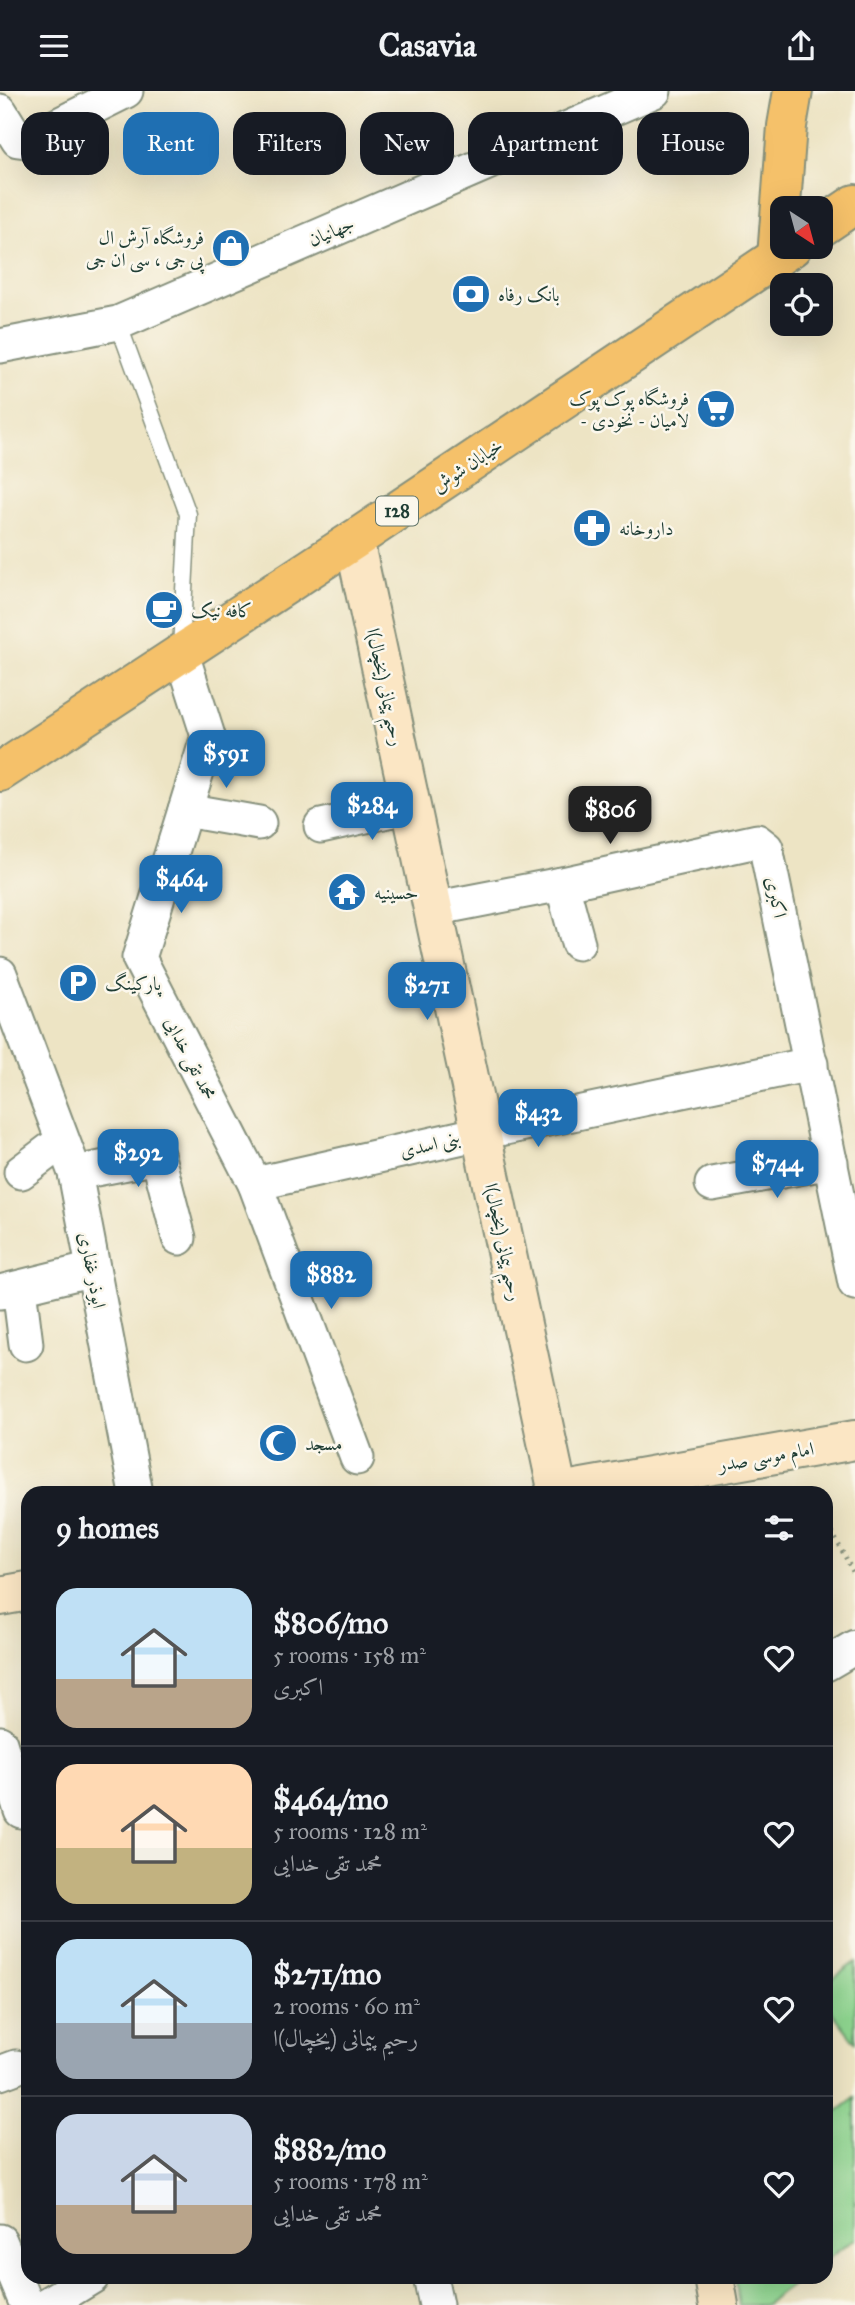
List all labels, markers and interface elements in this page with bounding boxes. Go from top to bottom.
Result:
text: Casavia [378,26,477,65]
icon: menu [35,27,73,65]
icon: share [782,27,820,65]
chip: Buy [21,112,109,175]
chip: Rent [123,112,219,175]
chip: Filters [233,112,346,175]
chip: New [360,112,454,175]
chip: Apartment [468,112,623,175]
chip: House [637,112,749,175]
north arrow [770,196,833,259]
map controls [770,196,833,336]
street label: جهانیان [305,212,358,251]
place label: فروشگاه آرش ال پی جی ، سی ان جی [86,225,205,274]
shop icon: فروشگاه آرش ال پی جی ، سی ان جی [210,227,252,269]
bank icon: بانک رفاه [450,273,492,315]
button: locate [770,273,833,336]
place label: بانک رفاه [498,283,560,306]
place label: فروشگاه پوک پوک - لاميان - نخودی [569,386,689,433]
supermarket icon: فروشگاه پوک پوک - لاميان - نخودی [695,388,737,430]
street label: خیابان شوش [427,433,508,498]
road number: 128 [376,497,418,525]
pharmacy icon: داروخانه [571,507,613,549]
place label: داروخانه [619,517,674,540]
cafe icon: کافه نیک [143,589,185,631]
place label: کافه نیک [191,599,253,622]
street label: رحیم پیمانی (یخچال)ا [354,626,409,750]
pin: $591 [185,731,267,790]
text: $591 [203,739,249,767]
pin: $284 [331,783,413,842]
pin: $806 [569,787,651,846]
text: $284 [347,791,397,819]
text: $806 [584,795,636,823]
pin: $464 [140,855,222,915]
text: $464 [155,864,207,892]
temple icon: حسینیه [326,871,368,913]
street label: اکبری [761,874,792,920]
place label: حسینیه [374,881,418,904]
parking icon: پارکینگ [57,962,99,1004]
pin: $271 [386,963,468,1022]
place label: پارکینگ [105,971,162,997]
text: $271 [404,971,450,999]
street label: محمد تقی خدایی [158,1013,221,1105]
pin: $432 [497,1089,579,1149]
text: $432 [514,1098,562,1126]
street label: بنی اسدی [397,1126,463,1164]
pin: $292 [97,1129,179,1189]
text: $292 [114,1138,162,1166]
pin: $744 [736,1141,818,1200]
text: $744 [751,1149,803,1177]
street label: رحیم پیمانی (یخچال)ا [472,1181,527,1305]
street label: ابوذر غفاری [73,1230,111,1310]
pin: $882 [290,1251,372,1311]
text: $882 [306,1260,356,1288]
mosque icon: مسجد [257,1422,299,1464]
place label: مسجد [305,1432,342,1455]
street label: امام موسی صدر [714,1437,817,1481]
icon: filters [760,1509,798,1547]
text: 9 homes [56,1510,159,1546]
text: $806/mo [273,1605,388,1641]
icon: home [112,1616,196,1700]
icon: heart [760,1639,798,1677]
text: 5 rooms · 158 m² [273,1641,426,1669]
text: اکبری [273,1673,323,1701]
text: $464/mo [273,1781,388,1817]
icon: home [112,1792,196,1876]
icon: heart [760,1815,798,1853]
text: 5 rooms · 128 m² [273,1817,427,1845]
text: محمد تقی خدایی [273,1849,382,1877]
text: $271/mo [273,1956,381,1992]
icon: home [112,1967,196,2051]
icon: heart [760,1990,798,2028]
text: 2 rooms · 60 m² [273,1992,420,2020]
text: رحیم پیمانی (یخچال)ا [273,2024,418,2052]
text: $882/mo [273,2131,386,2167]
icon: home [112,2142,196,2226]
icon: heart [760,2165,798,2203]
text: 5 rooms · 178 m² [273,2167,428,2195]
text: محمد تقی خدایی [273,2199,382,2227]

